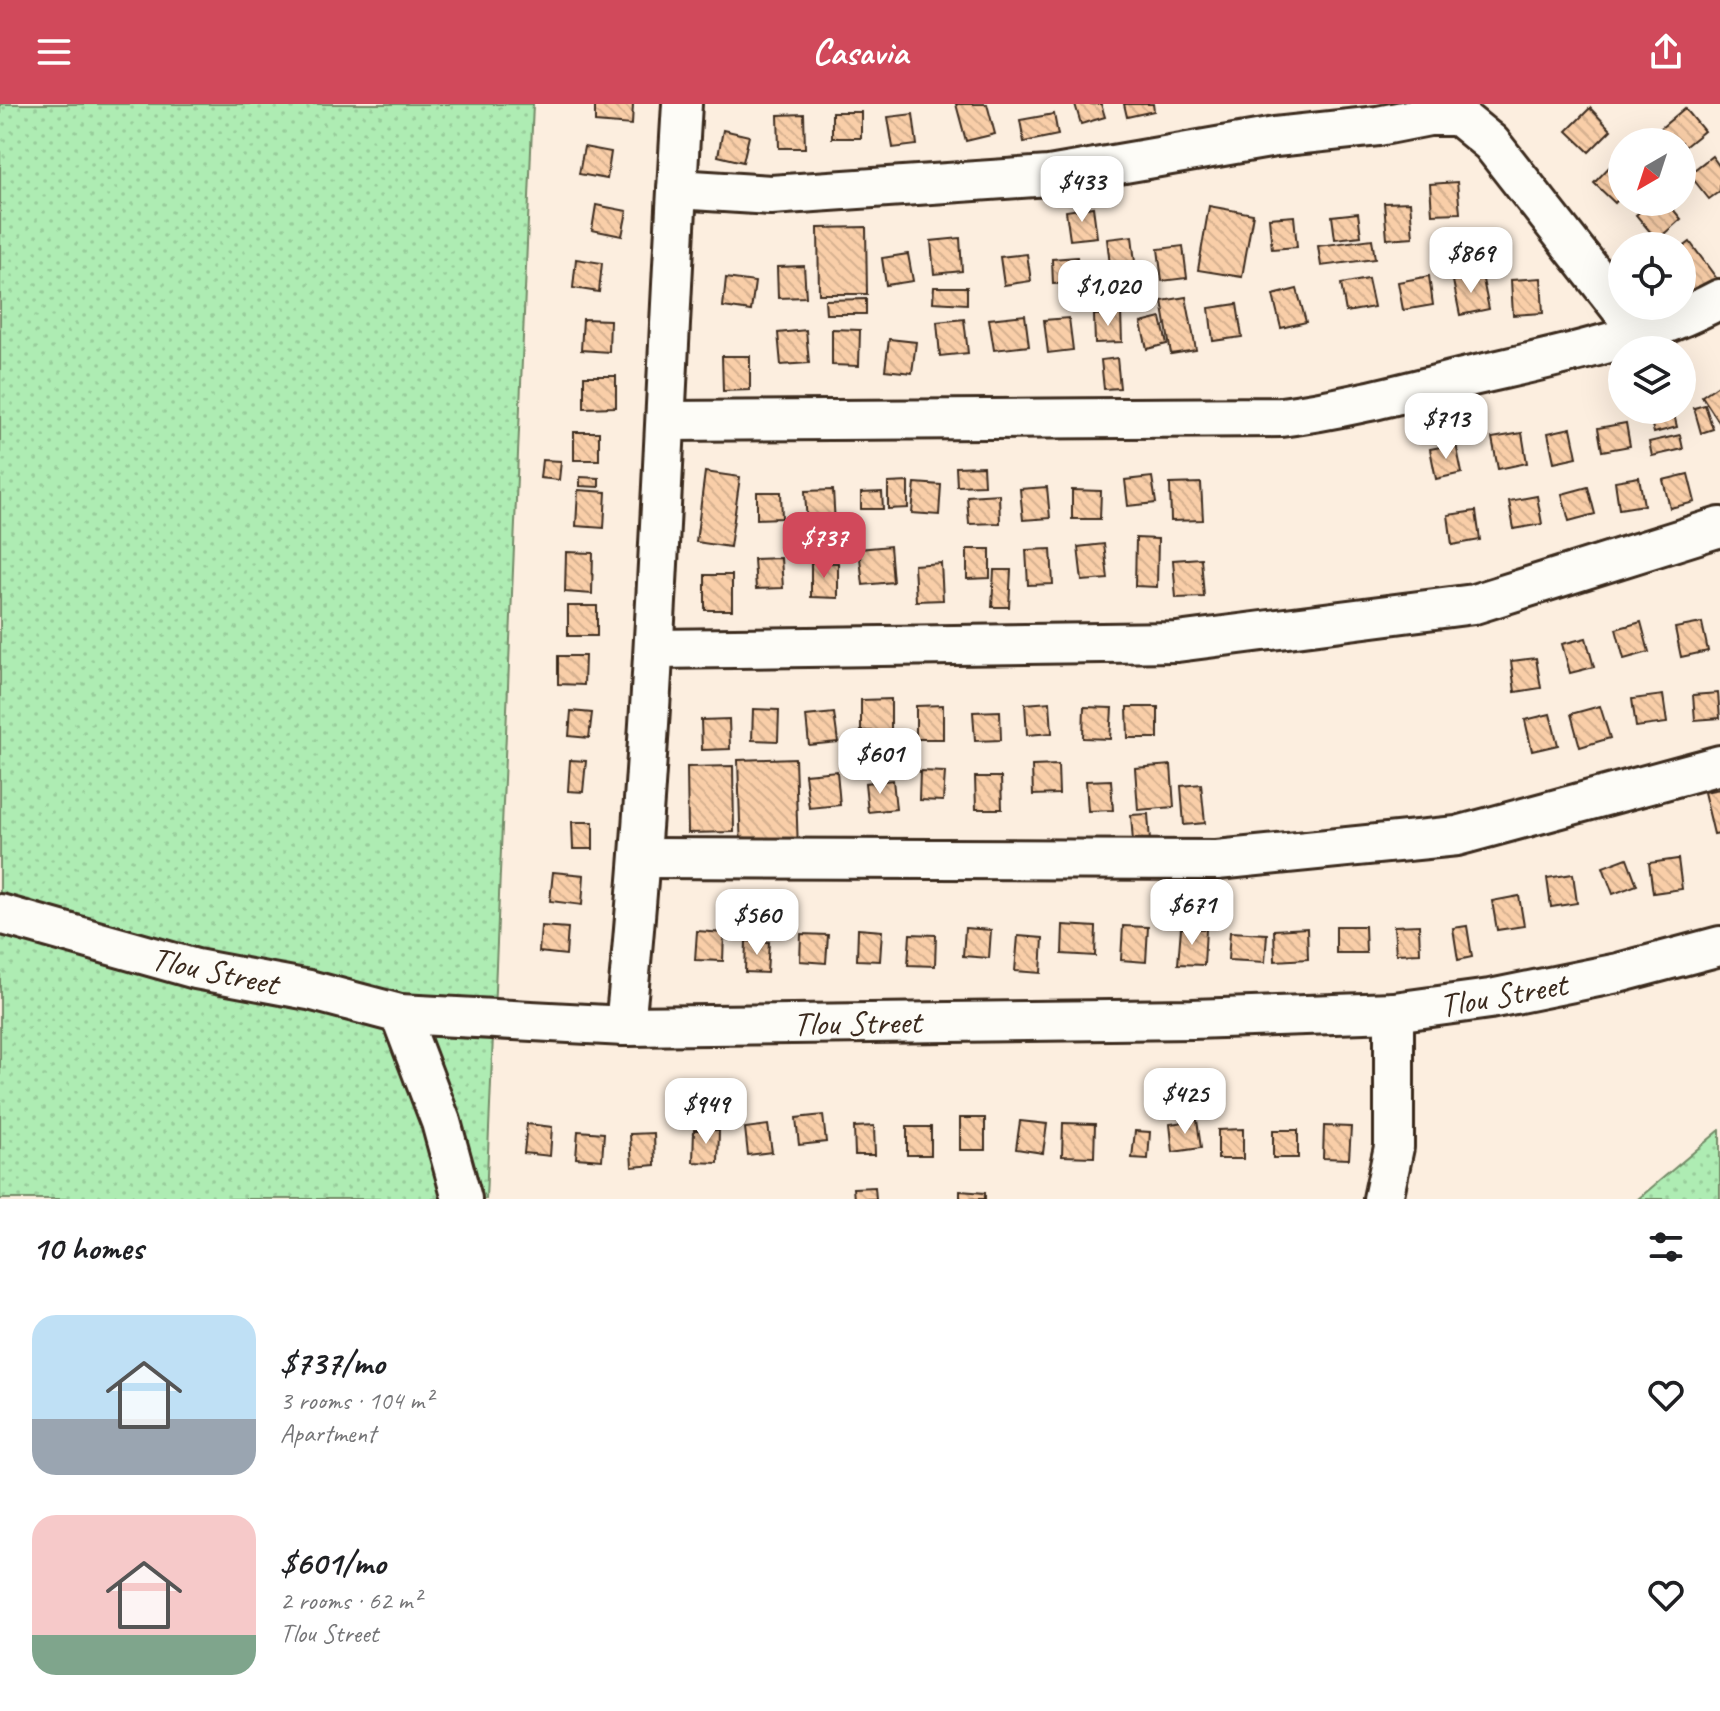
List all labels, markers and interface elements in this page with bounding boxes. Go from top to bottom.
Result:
text: Casavia [812,29,908,75]
icon: menu [32,30,76,74]
icon: share [1644,30,1688,74]
north arrow [1608,128,1696,216]
map controls [1608,128,1696,424]
pin: $433 [1035,156,1129,224]
text: $433 [1059,165,1105,198]
pin: $869 [1424,227,1518,295]
button: locate [1608,232,1696,320]
text: $869 [1447,236,1495,269]
pin: $1,020 [1043,260,1173,328]
text: $1,020 [1076,269,1140,302]
button: layers [1608,336,1696,424]
pin: $713 [1399,393,1493,461]
text: $713 [1423,402,1469,435]
pin: $737 [777,512,871,580]
text: $737 [801,521,847,554]
pin: $601 [833,728,927,796]
text: $601 [856,737,904,770]
pin: $671 [1145,879,1239,947]
text: $671 [1168,888,1216,921]
pin: $560 [710,889,804,957]
text: $560 [734,898,780,931]
street label: Tlou Street [148,936,286,1006]
street label: Tlou Street [1436,962,1574,1027]
street label: Tlou Street [793,1000,925,1045]
pin: $425 [1138,1068,1232,1136]
text: $425 [1162,1077,1208,1110]
pin: $949 [659,1078,753,1146]
text: $949 [683,1087,729,1120]
icon: filters [1644,1225,1688,1269]
text: 10 homes [32,1226,143,1269]
text: $737/mo [280,1341,384,1384]
icon: home [96,1347,192,1443]
icon: heart [1644,1373,1688,1417]
text: 3 rooms · 104 m² [280,1384,432,1417]
text: Apartment [280,1417,376,1450]
text: $601/mo [280,1541,385,1584]
icon: home [96,1547,192,1643]
icon: heart [1644,1573,1688,1617]
text: 2 rooms · 62 m² [280,1584,421,1617]
text: Tlou Street [280,1617,378,1650]

